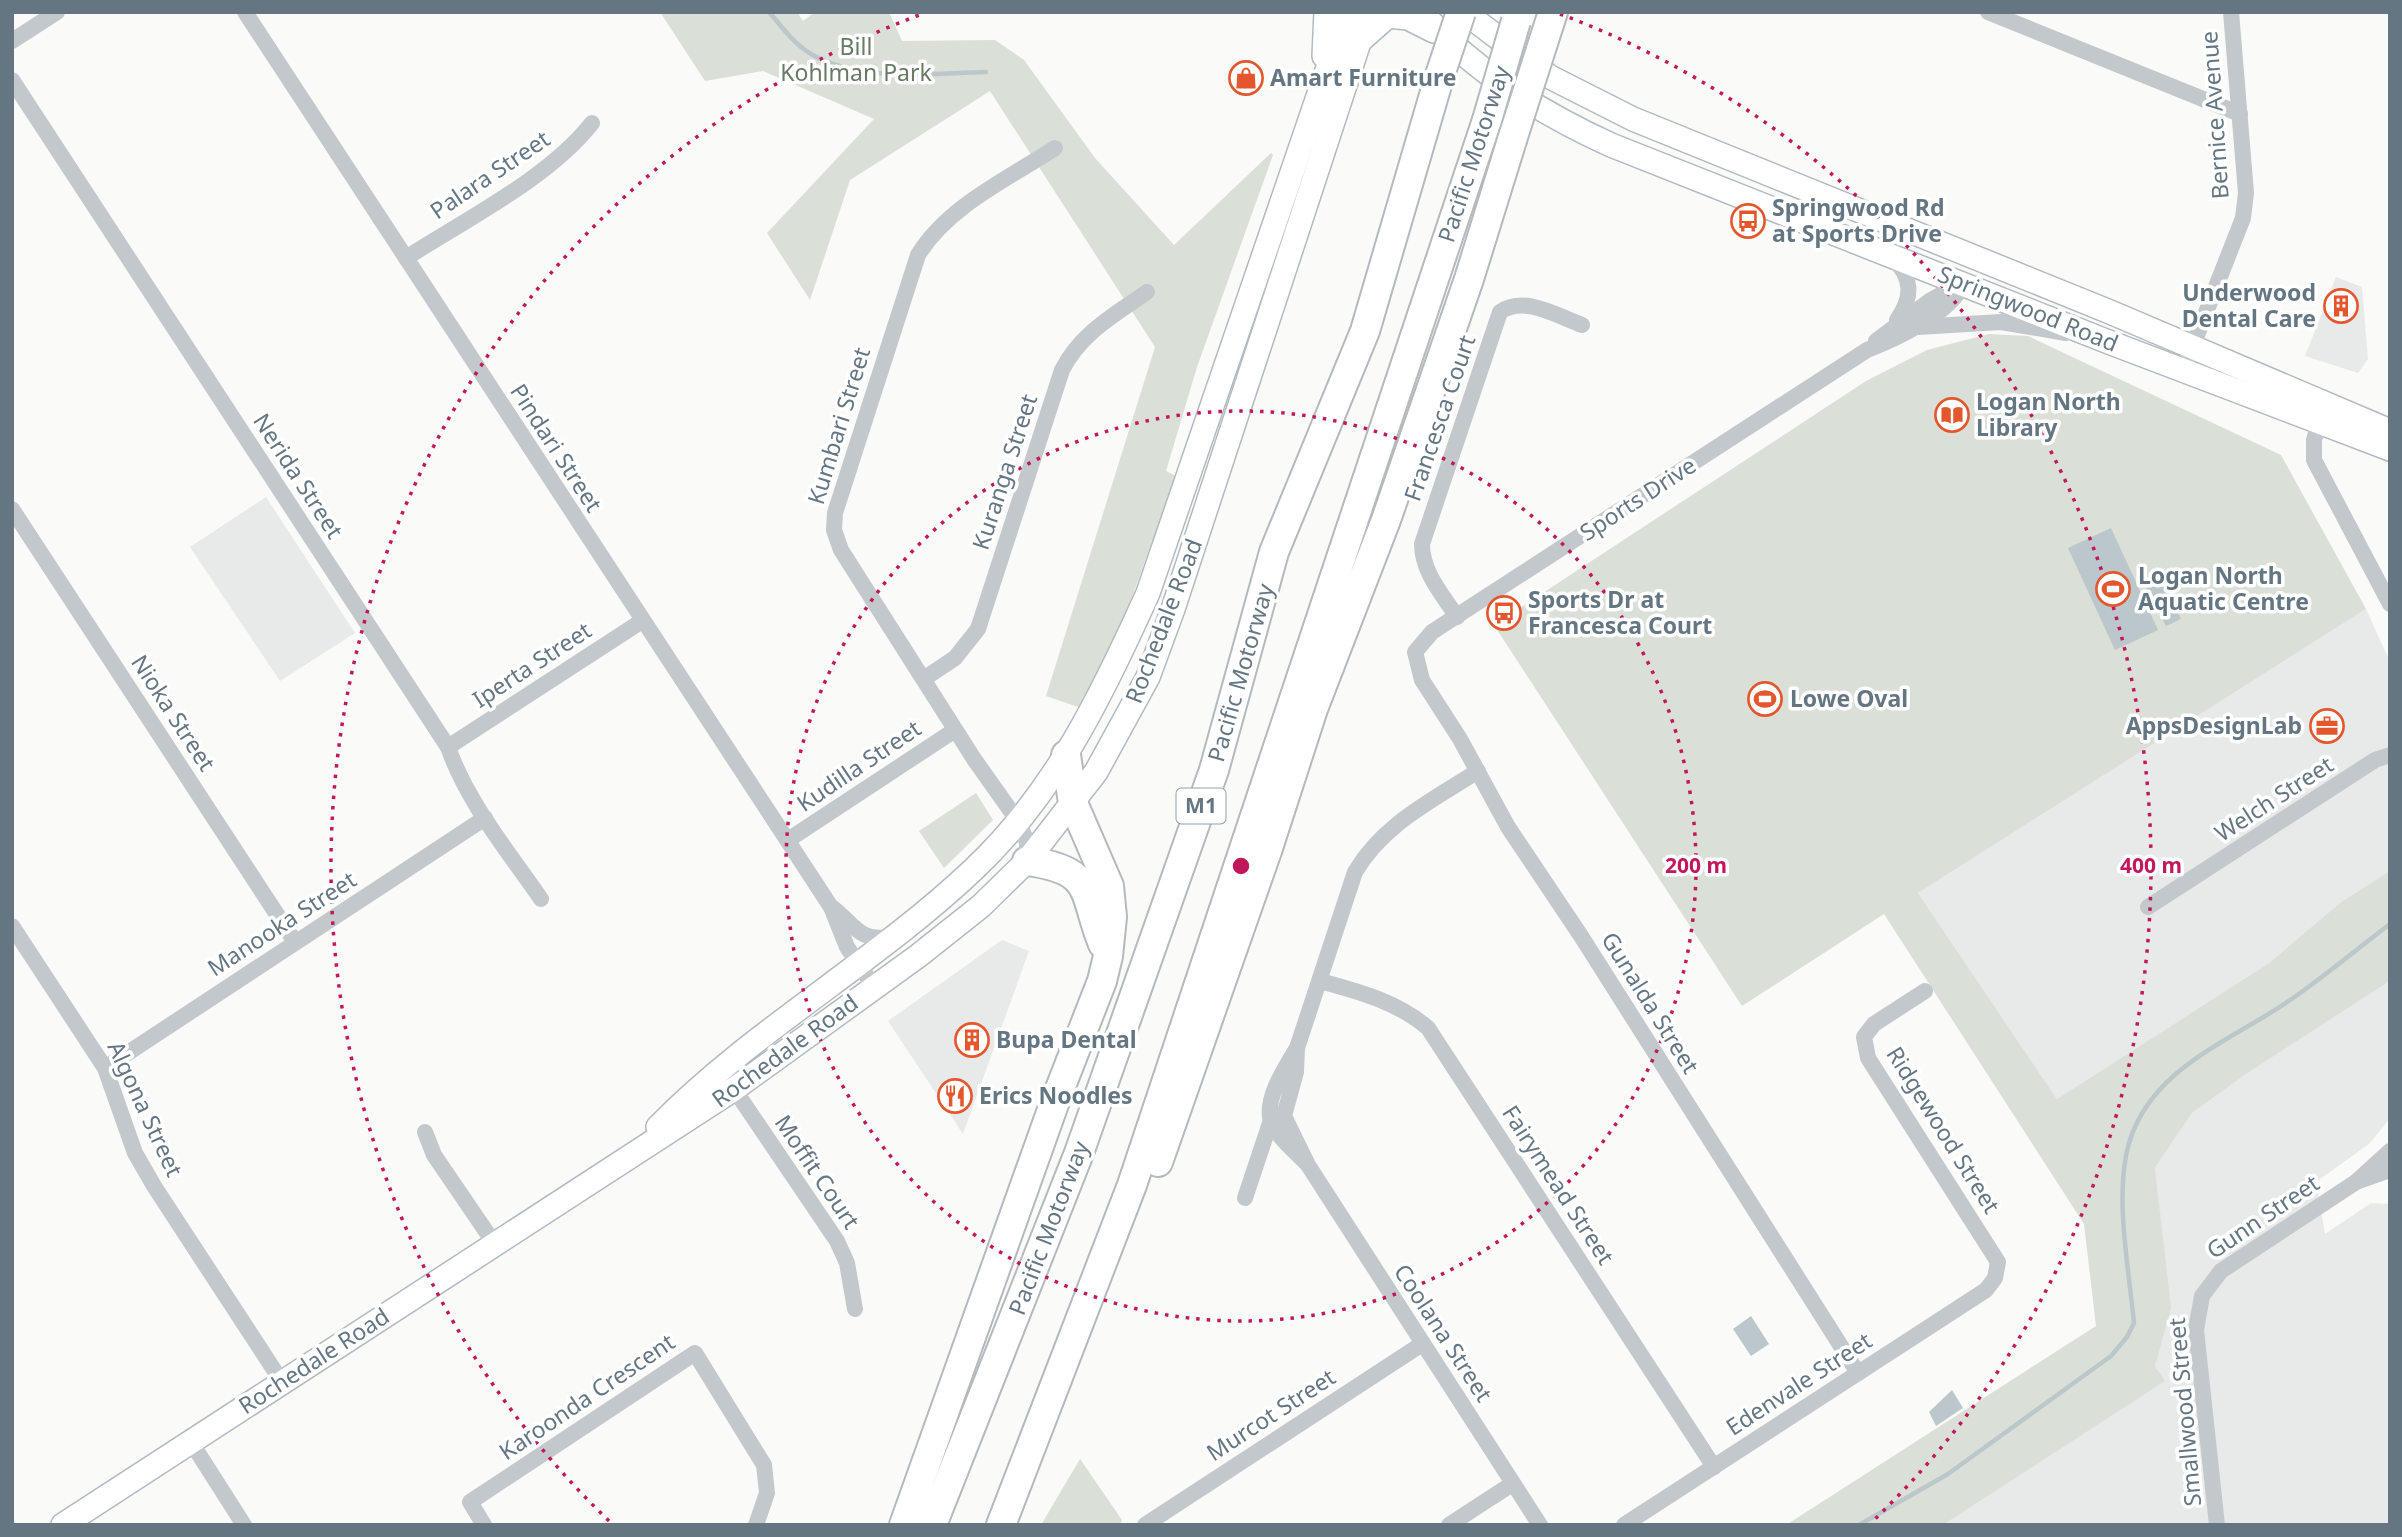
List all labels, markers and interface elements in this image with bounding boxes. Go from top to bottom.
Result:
park label: Bill Kohlman Park [780,30,932,88]
street label: Bernice Avenue [2192,30,2236,200]
shop icon: Amart Furniture [1227,59,1265,97]
place label: Amart Furniture [1270,61,1457,93]
street label: Pacific Motorway [1429,61,1517,246]
street label: Palara Street [423,122,556,226]
place label: Springwood Rd at Sports Drive [1772,191,1944,249]
bus stop icon: Springwood Rd at Sports Drive [1729,202,1767,240]
street label: Springwood Road [1933,257,2123,359]
place label: Underwood Dental Care [2182,276,2316,334]
building icon: Underwood Dental Care [2322,287,2360,325]
street label: Francesca Court [1396,330,1482,505]
street label: Kumbari Street [799,343,877,508]
street label: Pindari Street [503,377,610,518]
place label: Logan North Library [1976,385,2121,443]
street label: Kuranga Street [964,390,1044,554]
library icon: Logan North Library [1933,396,1971,434]
street label: Nerida Street [246,407,351,544]
street label: Sports Drive [1573,449,1702,548]
street label: Rochedale Road [1117,534,1209,707]
place label: Logan North Aquatic Centre [2138,559,2309,617]
sports icon: Logan North Aquatic Centre [2094,570,2132,608]
street label: Pacific Motorway [1199,580,1281,766]
place label: Sports Dr at Francesca Court [1528,583,1712,641]
bus stop icon: Sports Dr at Francesca Court [1485,594,1523,632]
street label: Iperta Street [466,614,597,715]
street label: Nioka Street [124,648,223,777]
sports icon: Lowe Oval [1746,680,1784,718]
place label: Lowe Oval [1790,682,1908,714]
office icon: AppsDesignLab [2308,707,2346,745]
place label: AppsDesignLab [2126,709,2302,741]
street label: Kudilla Street [790,712,927,819]
street label: Welch Street [2208,748,2339,848]
road number: M1 [1176,788,1226,824]
text: 200 m [1665,851,1727,879]
text: 400 m [2120,851,2182,879]
centre of rings [1229,854,1253,878]
street label: Manooka Street [201,863,362,983]
street label: Gunalda Street [1595,926,1707,1079]
street label: Rochedale Road [705,986,864,1114]
building icon: Bupa Dental [953,1021,991,1059]
place label: Bupa Dental [996,1023,1137,1055]
street label: Algona Street [101,1036,191,1182]
street label: Ridgewood Street [1880,1040,2008,1219]
restaurant icon: Erics Noodles [936,1077,974,1115]
place label: Erics Noodles [979,1079,1133,1111]
street label: Fairymead Street [1495,1099,1622,1270]
street label: Moffit Court [768,1108,868,1235]
street label: Pacific Motorway [1000,1136,1096,1319]
street label: Gunn Street [2200,1167,2325,1266]
street label: Coolana Street [1387,1257,1500,1408]
street label: Rochedale Road [232,1299,395,1421]
street label: Smallwood Street [2160,1316,2208,1508]
street label: Edenvale Street [1719,1324,1878,1442]
street label: Karoonda Crescent [492,1325,681,1467]
street label: Murcot Street [1200,1361,1341,1468]

